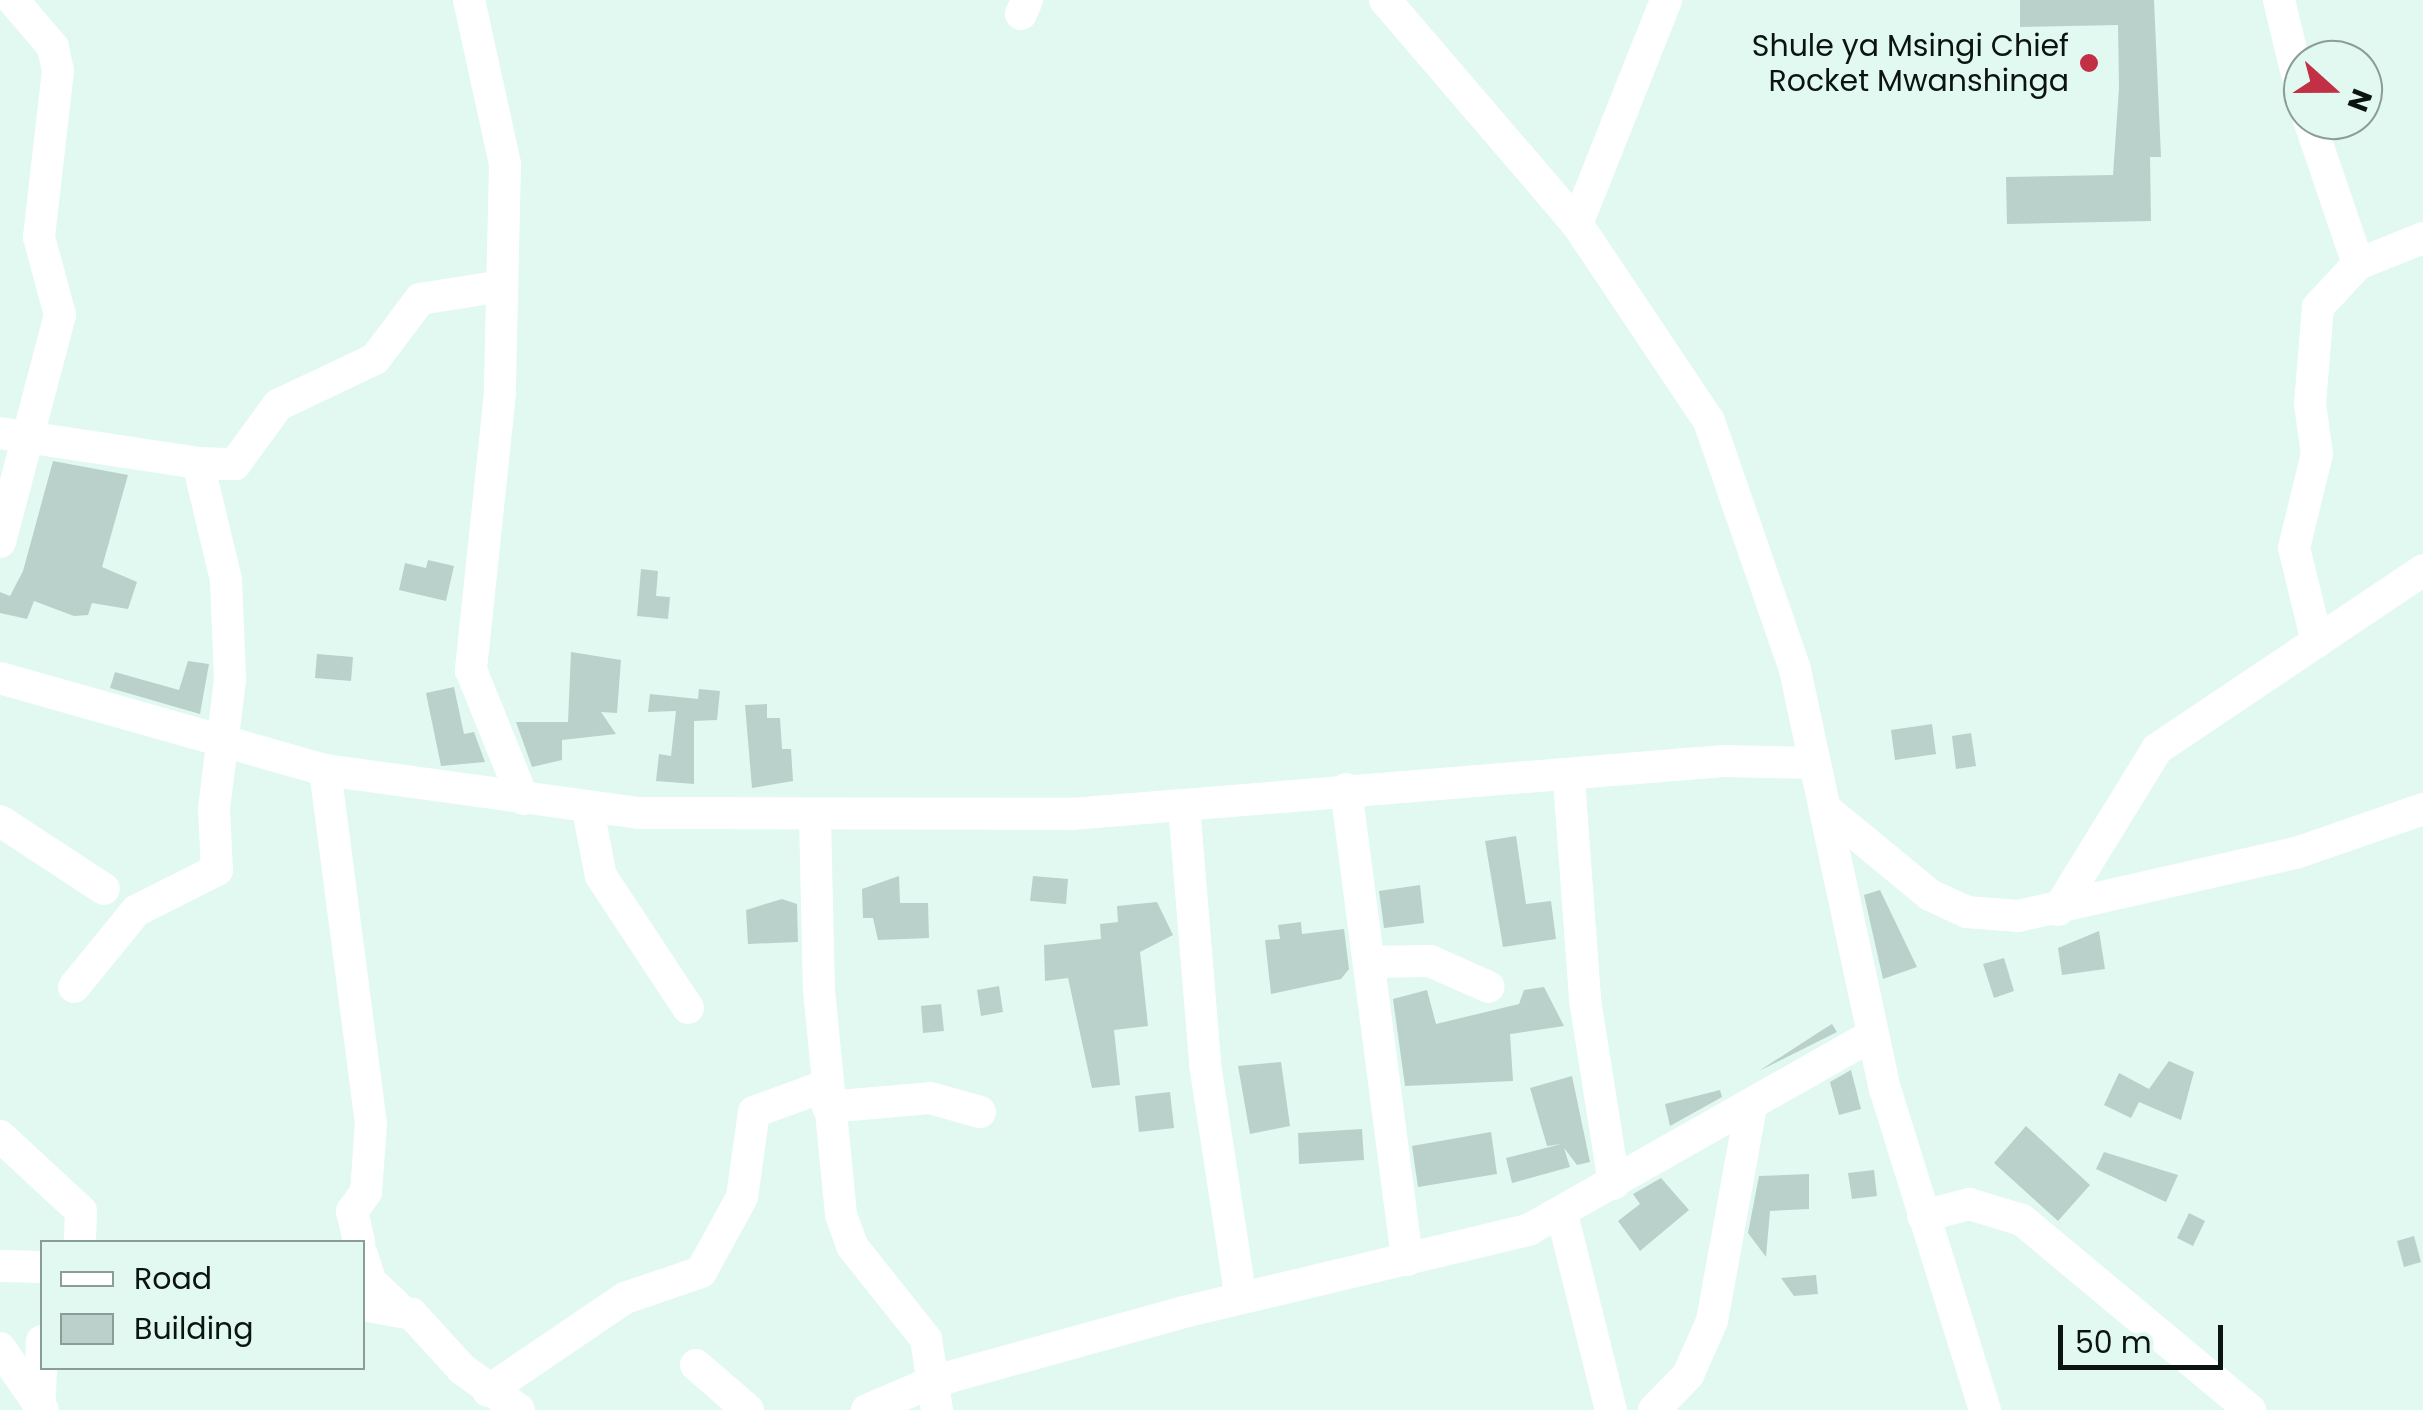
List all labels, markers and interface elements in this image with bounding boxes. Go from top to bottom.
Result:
place label: Shule ya Msingi Chief Rocket Mwanshinga [1752,28,2069,98]
north arrow [2283,40,2383,140]
marker: Shule ya Msingi Chief Rocket Mwanshinga [2078,52,2100,74]
text: N [2338,83,2382,117]
legend [40,1240,365,1370]
text: Road [134,1257,212,1300]
scale bar [2063,1305,2228,1367]
text: Building [134,1307,254,1350]
text: 50 m [2075,1321,2152,1364]

